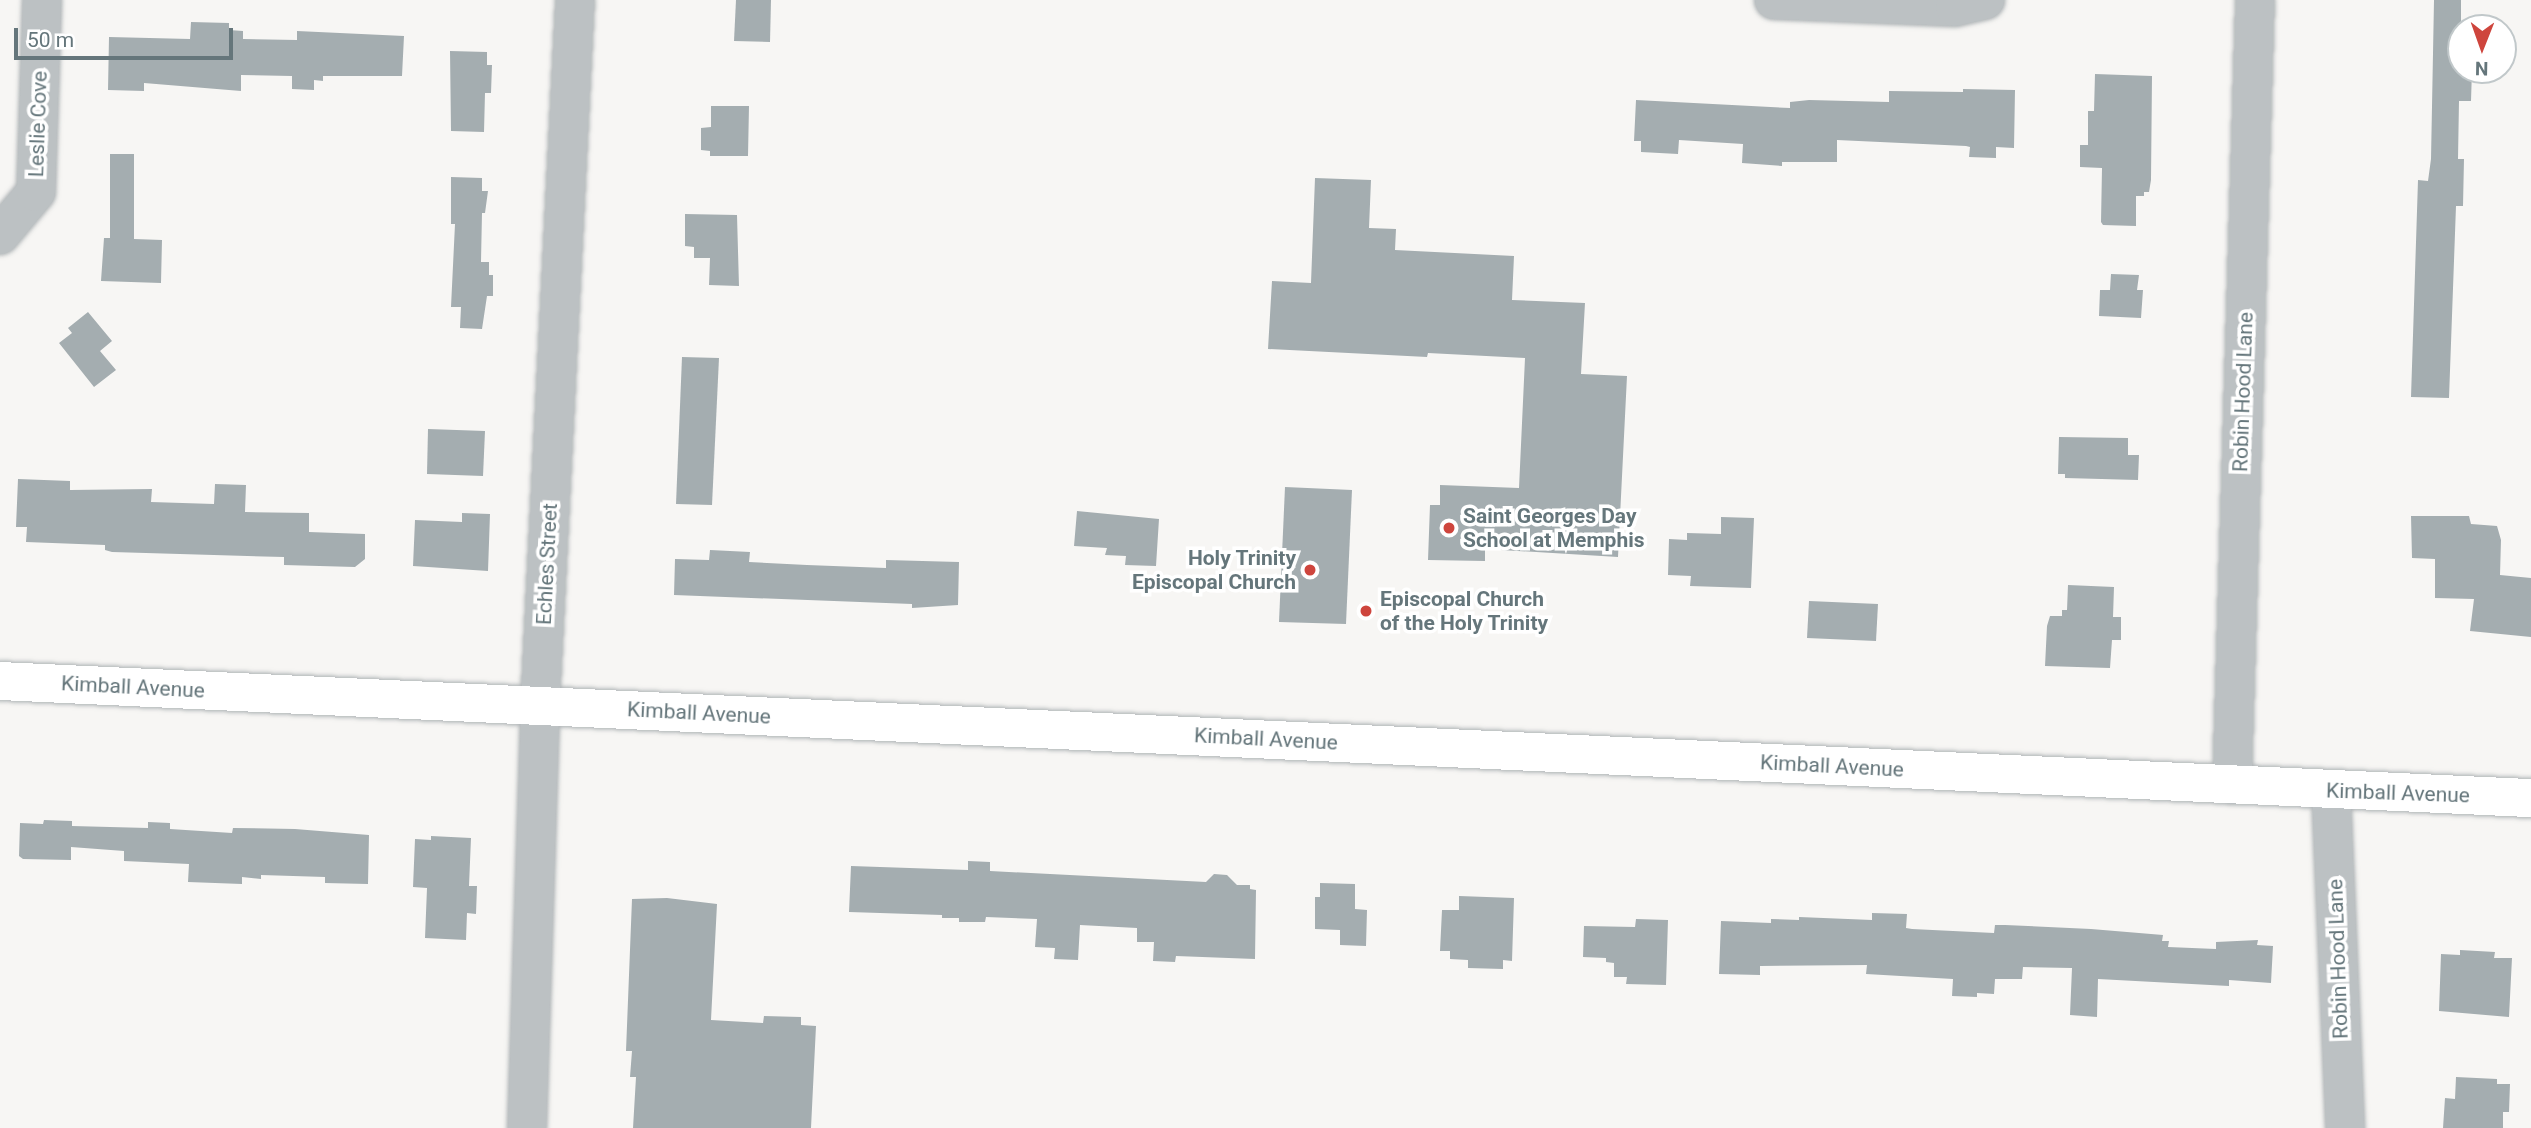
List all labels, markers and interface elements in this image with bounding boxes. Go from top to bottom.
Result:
scale bar [18,14,236,58]
north arrow [2447,14,2517,84]
text: 50 m [27,28,74,52]
text: N [2475,57,2489,80]
street label: Leslie Cove [24,70,52,178]
street label: Robin Hood Lane [2228,312,2258,472]
street label: Echles Street [531,502,563,626]
place label: Saint Georges Day School at Memphis [1463,503,1645,553]
marker: Saint Georges Day School at Memphis [1441,520,1457,536]
place label: Holy Trinity Episcopal Church [1132,545,1296,595]
marker: Holy Trinity Episcopal Church [1302,562,1318,578]
place label: Episcopal Church of the Holy Trinity [1380,586,1549,636]
marker: Episcopal Church of the Holy Trinity [1358,603,1374,619]
street label: Kimball Avenue [60,671,206,703]
street label: Kimball Avenue [626,697,772,729]
street label: Kimball Avenue [1193,723,1339,755]
street label: Kimball Avenue [1759,750,1905,782]
street label: Kimball Avenue [2326,778,2470,808]
street label: Robin Hood Lane [2323,879,2353,1039]

